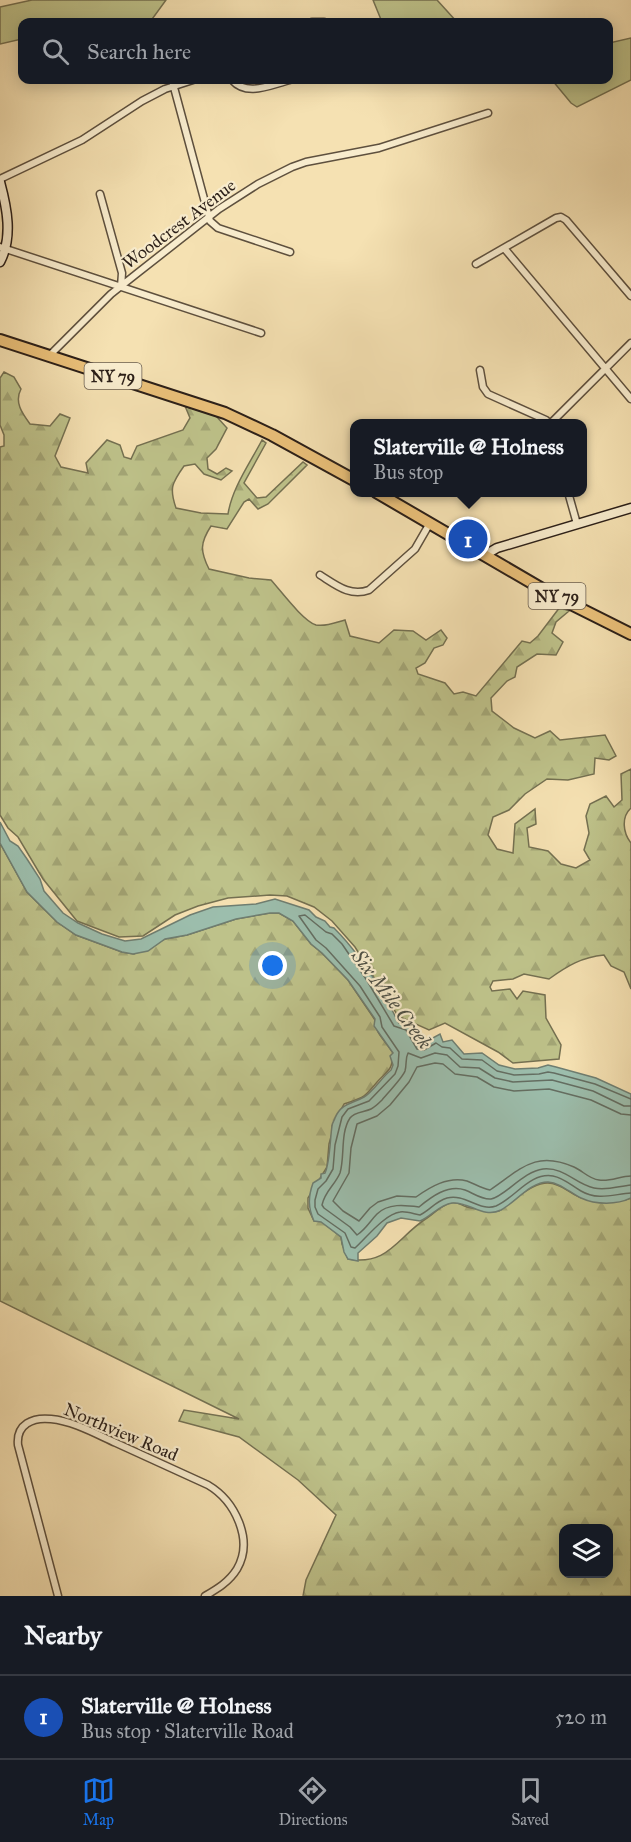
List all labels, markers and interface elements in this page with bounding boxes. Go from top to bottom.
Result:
search box [18,18,613,84]
icon: search [39,35,72,68]
text: Search here [87,38,191,65]
street label: Woodcrest Avenue [118,174,240,274]
road number: NY 79 [84,363,142,389]
popup [350,419,587,497]
text: Slaterville @ Holness [373,433,564,460]
text: Bus stop [373,460,443,484]
pin: 1 [448,516,488,562]
road number: NY 79 [528,583,586,609]
water label: Six Mile Creek [346,944,437,1054]
your location [258,951,287,980]
street label: Northview Road [61,1398,181,1466]
map controls [559,1524,613,1578]
button: layers [559,1524,613,1578]
text: Nearby [24,1619,102,1651]
text: Slaterville @ Holness [81,1692,271,1719]
text: 1 [40,1705,47,1729]
text: 520 m [555,1705,607,1729]
text: Bus stop · Slaterville Road [81,1719,294,1743]
tab: Map [82,1774,115,1829]
tab: Directions [279,1774,347,1829]
tab: Saved [511,1774,549,1829]

